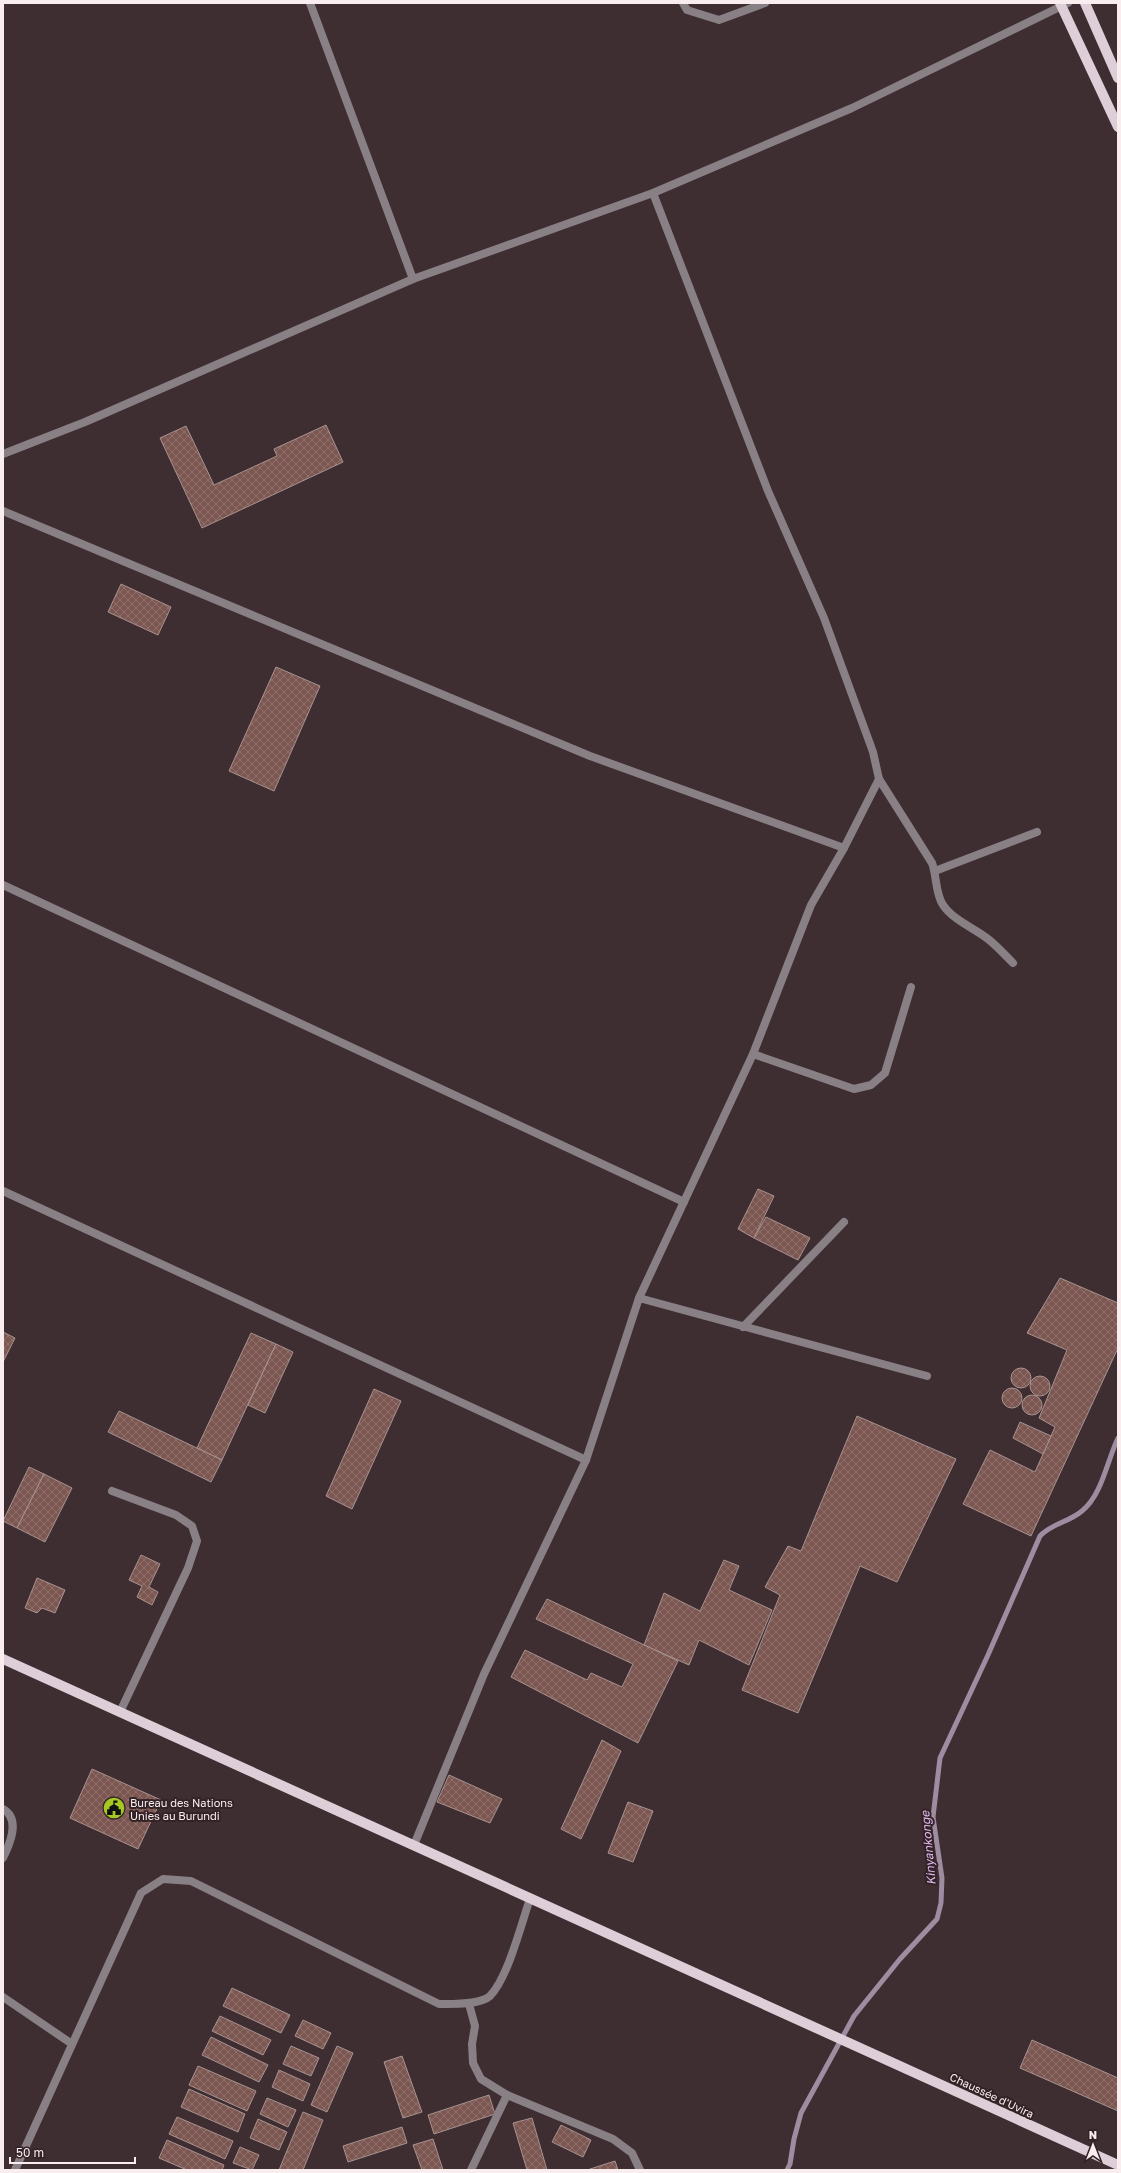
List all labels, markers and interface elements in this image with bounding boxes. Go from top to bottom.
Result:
public building icon: Bureau des Nations Unies au Burundi [101,1795,127,1821]
place label: Bureau des Nations Unies au Burundi [130,1796,233,1822]
water label: Kinyankonge [917,1809,939,1886]
street label: Chaussée d'Uvira [948,2070,1036,2120]
north arrow [1073,2125,1113,2165]
text: N [1089,2128,1097,2141]
scale bar [10,2139,135,2165]
text: 50 m [16,2145,44,2160]

